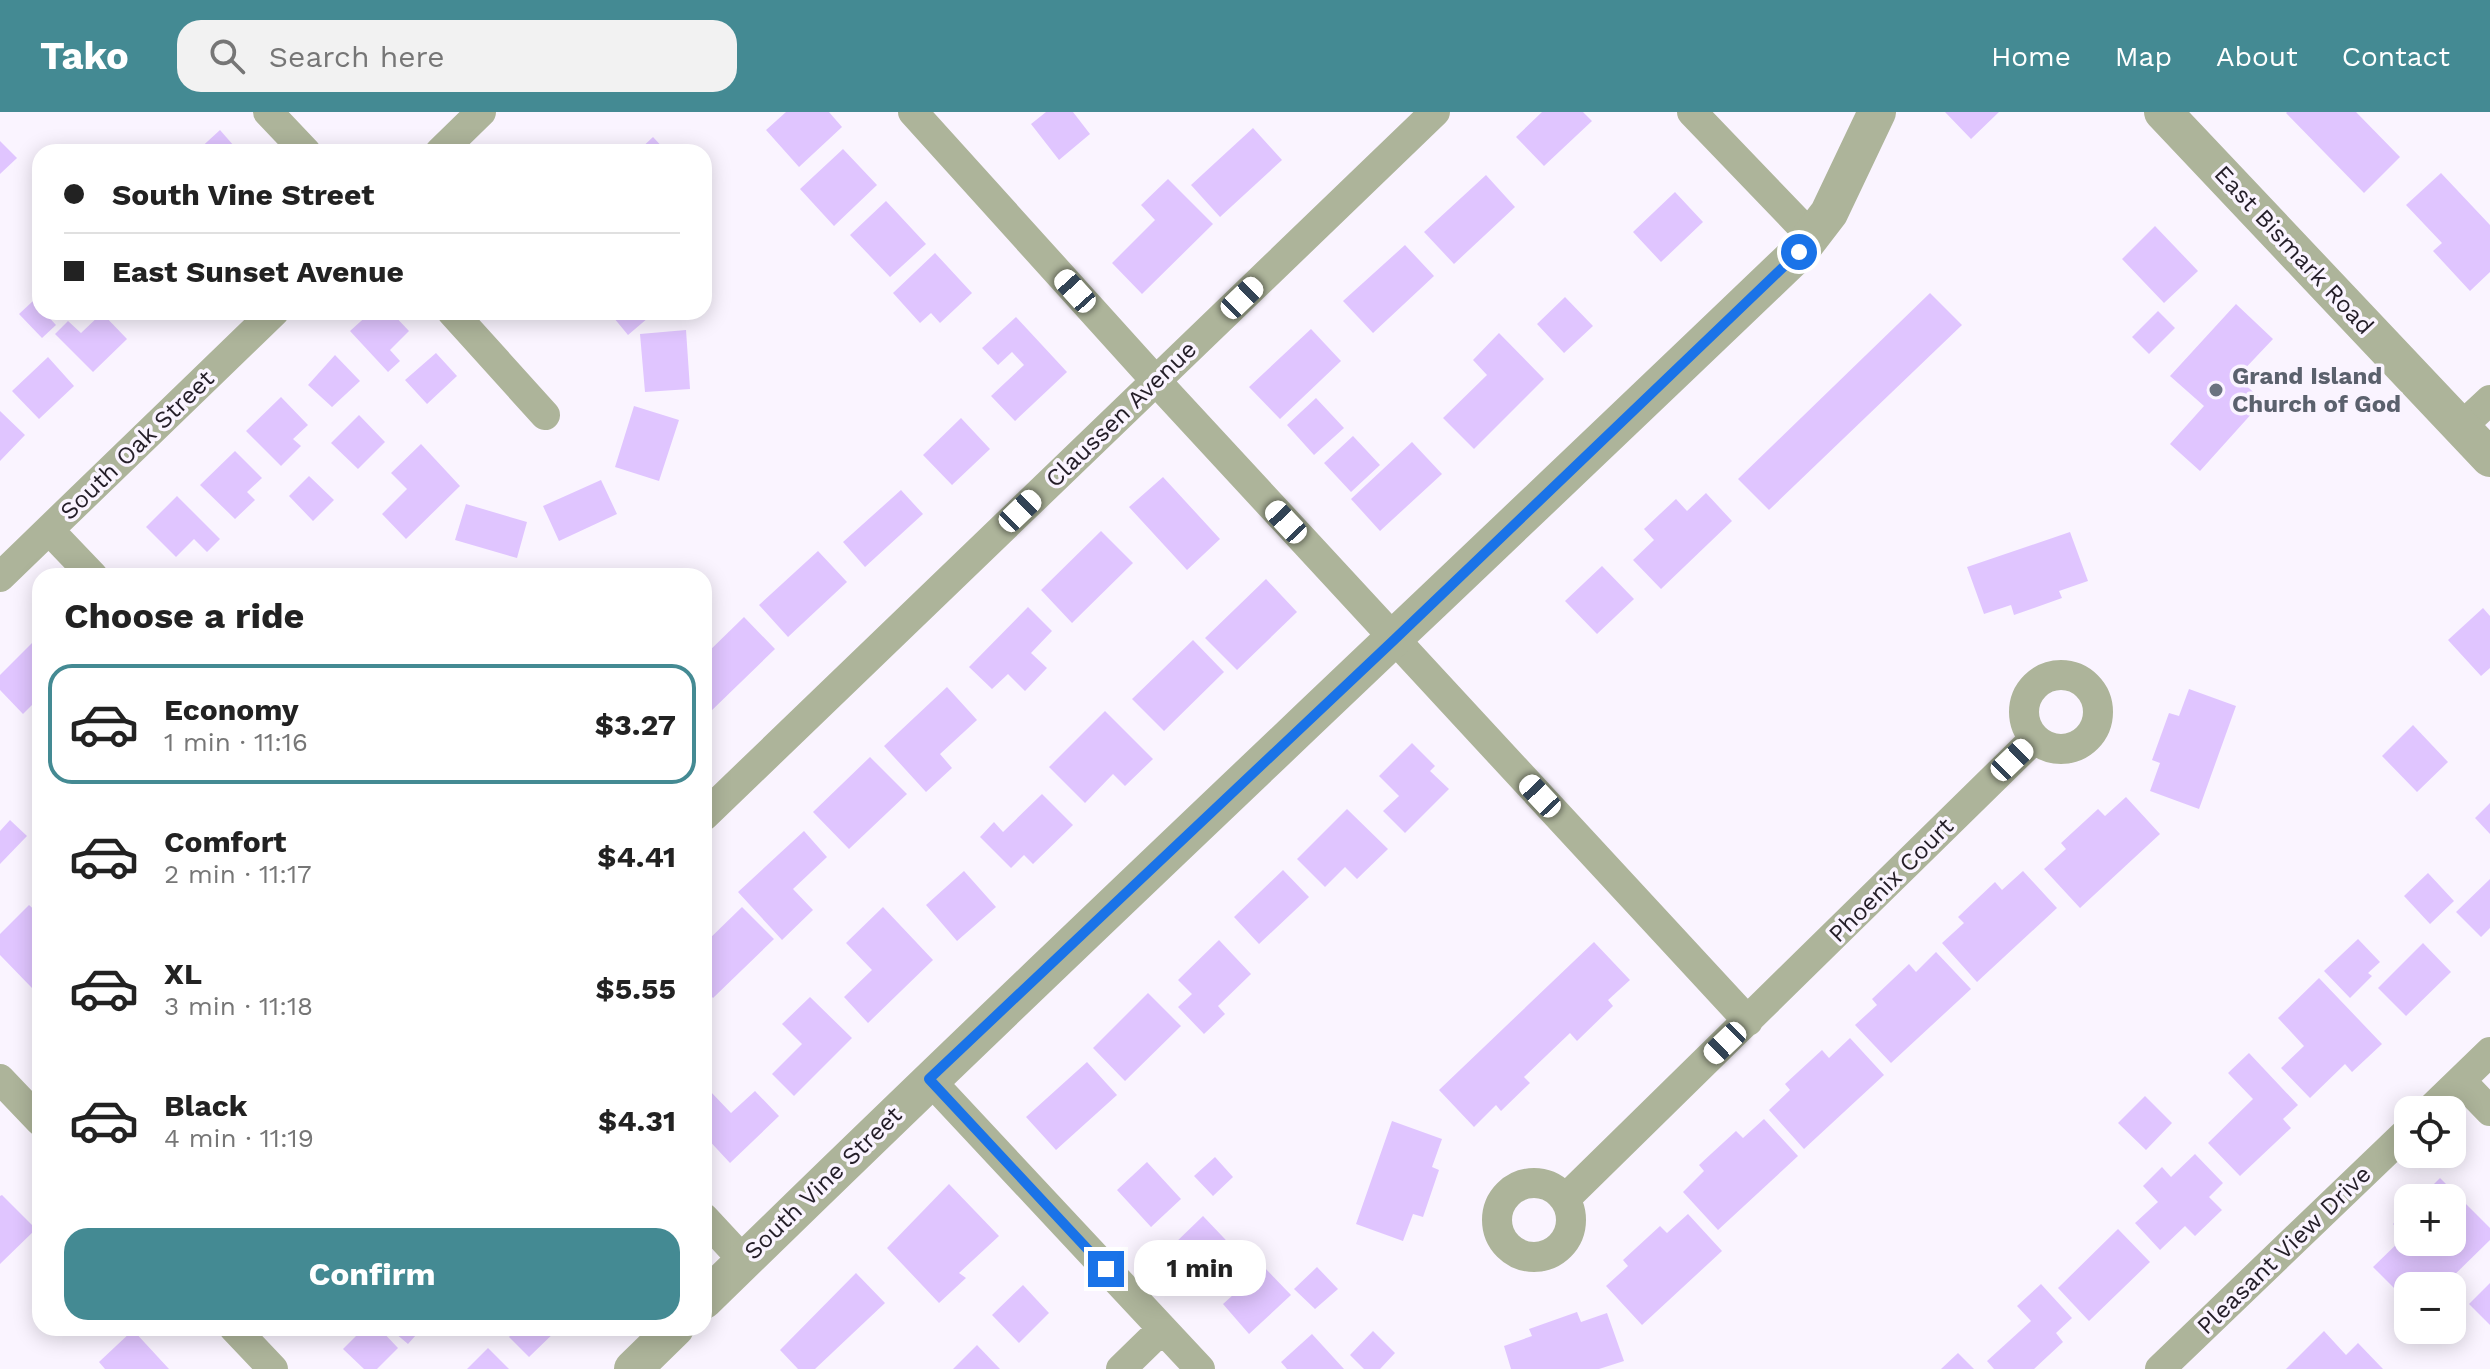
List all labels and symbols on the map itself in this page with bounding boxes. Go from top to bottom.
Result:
street label: East Bismark Road [2209,160,2379,340]
route start [1781,234,1817,270]
car [1050,265,1100,317]
car [1216,273,1268,323]
street label: Claussen Avenue [1040,335,1202,493]
place label: Grand Island Church of God [2232,362,2401,418]
street label: South Oak Street [54,365,220,525]
marker: Grand Island Church of God [2207,381,2225,399]
car [994,486,1046,536]
car [1261,496,1311,548]
car [1986,735,2038,785]
car [1515,770,1565,822]
street label: Phoenix Court [1823,812,1959,948]
car [1699,1018,1751,1068]
street label: South Vine Street [738,1101,908,1265]
street label: Pleasant View Drive [2191,1160,2377,1340]
callout: 1 min [1134,1241,1266,1297]
route end [1088,1251,1124,1287]

